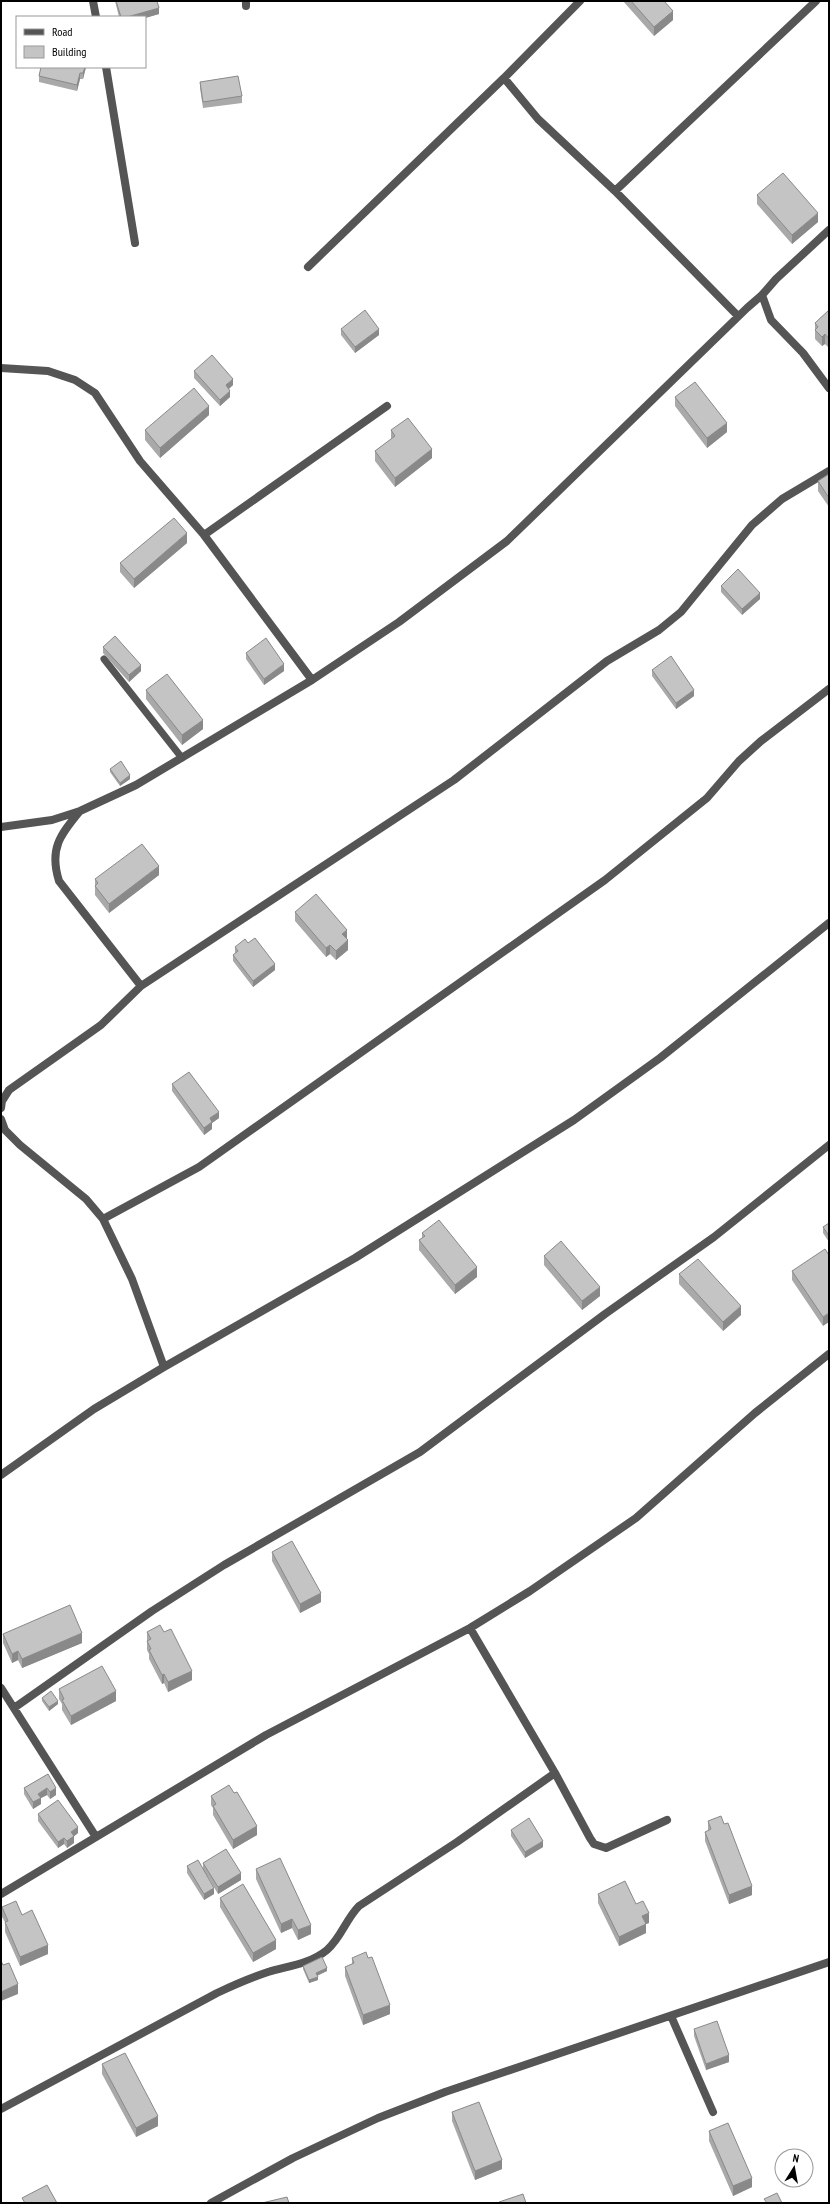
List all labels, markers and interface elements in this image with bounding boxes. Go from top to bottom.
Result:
legend [16,16,146,68]
text: Road [52,24,72,39]
text: Building [52,44,87,59]
north arrow [774,2148,814,2188]
text: N [792,2151,800,2166]

